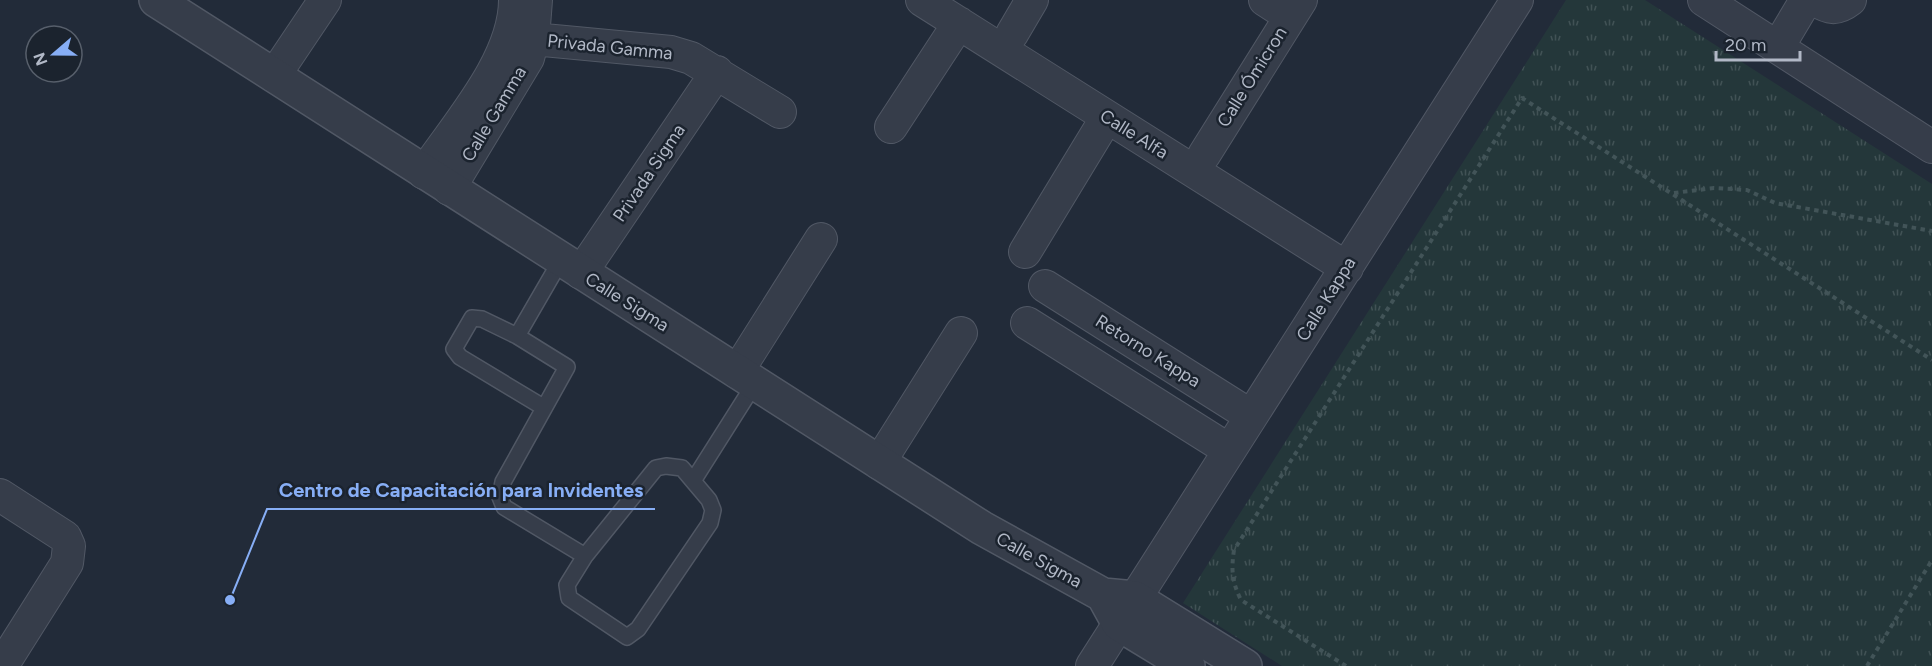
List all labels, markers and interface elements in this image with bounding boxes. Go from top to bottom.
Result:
street label: Calle Ómicron [1212,23,1292,131]
north arrow [24,24,84,84]
scale bar [1716,24,1800,62]
street label: Privada Gamma [546,29,674,65]
text: 20 m [1725,34,1766,56]
text: N [29,50,51,68]
street label: Calle Gamma [457,62,531,166]
street label: Calle Alfa [1096,104,1172,164]
street label: Privada Sigma [608,120,690,226]
street label: Calle Kappa [1292,253,1360,345]
street label: Calle Sigma [581,268,673,336]
street label: Retorno Kappa [1091,310,1205,392]
callout: Centro de Capacitación para Invidentes [267,471,655,509]
text: Centro de Capacitación para Invidentes [279,478,643,502]
street label: Calle Sigma [992,527,1086,593]

